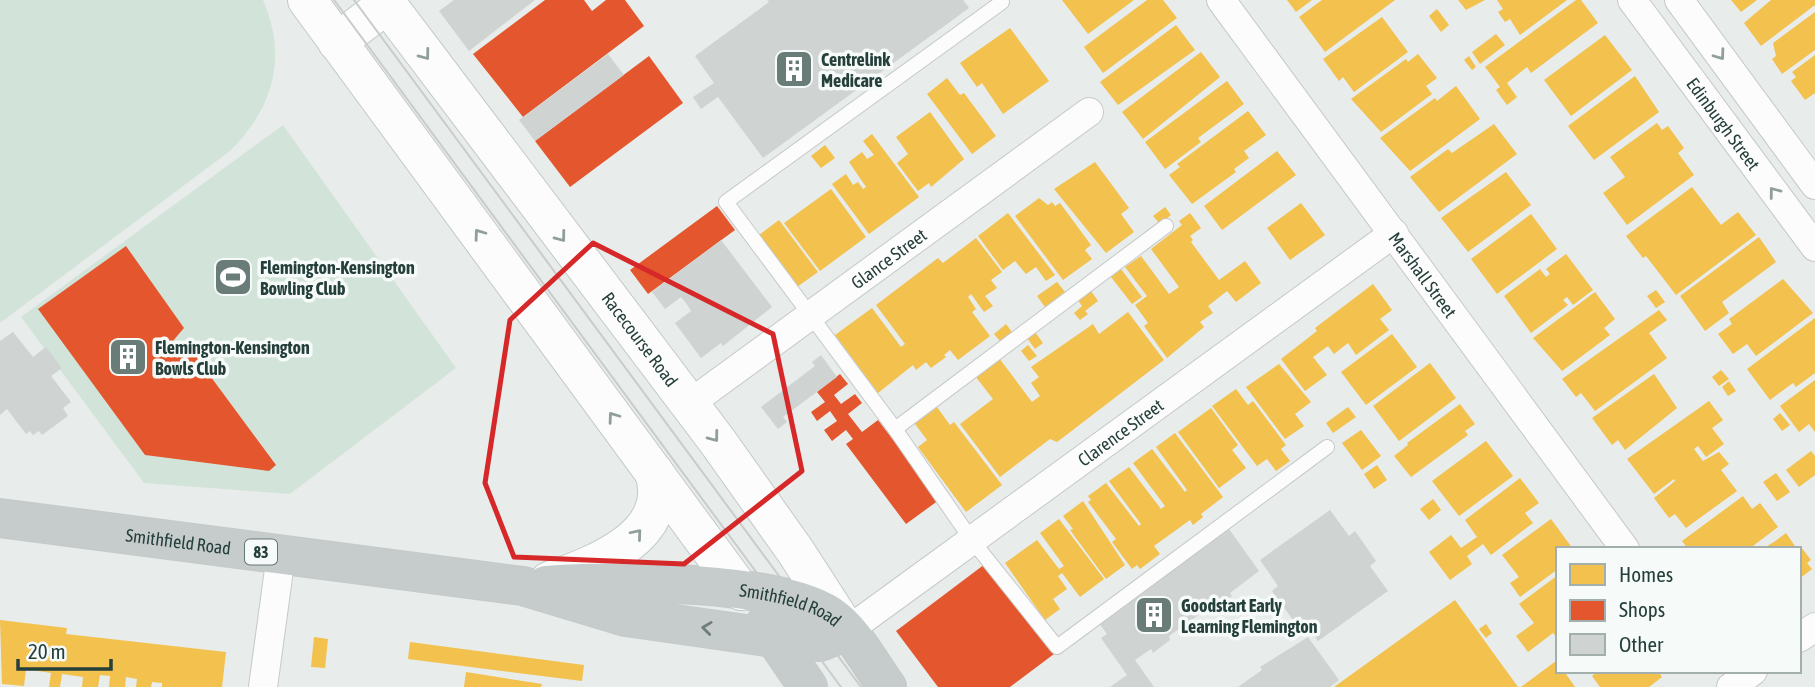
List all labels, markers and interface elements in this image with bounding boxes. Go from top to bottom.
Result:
one-way arrow [416,47,429,59]
one-way arrow [1711,47,1724,60]
building icon: Centrelink Medicare [773,48,815,90]
place label: Centrelink Medicare [821,49,891,91]
street label: Edinburgh Street [1683,73,1765,174]
one-way arrow [1770,187,1783,200]
street label: Glance Street [847,224,930,293]
street label: Marshall Street [1385,228,1461,321]
one-way arrow [474,229,487,242]
one-way arrow [553,229,566,241]
sports icon: Flemington-Kensington Bowling Club [212,256,254,298]
place label: Flemington-Kensington Bowling Club [260,257,415,299]
street label: Racecourse Road [598,288,683,390]
building icon: Flemington-Kensington Bowls Club [107,336,149,378]
place label: Flemington-Kensington Bowls Club [155,337,310,379]
street label: Clarence Street [1074,394,1167,470]
one-way arrow [609,412,622,425]
one-way arrow [706,429,718,442]
street label: Smithfield Road [125,524,232,558]
one-way arrow [628,530,641,542]
road number: 83 [245,540,277,565]
legend [1556,547,1801,673]
text: Homes [1619,562,1673,586]
street label: Smithfield Road [738,579,846,630]
building icon: Goodstart Early Learning Flemington [1133,594,1175,636]
place label: Goodstart Early Learning Flemington [1181,595,1318,637]
text: Shops [1619,597,1665,621]
one-way arrow [701,621,713,636]
scale bar [18,628,110,672]
text: Other [1619,632,1664,656]
text: 20 m [28,639,66,663]

